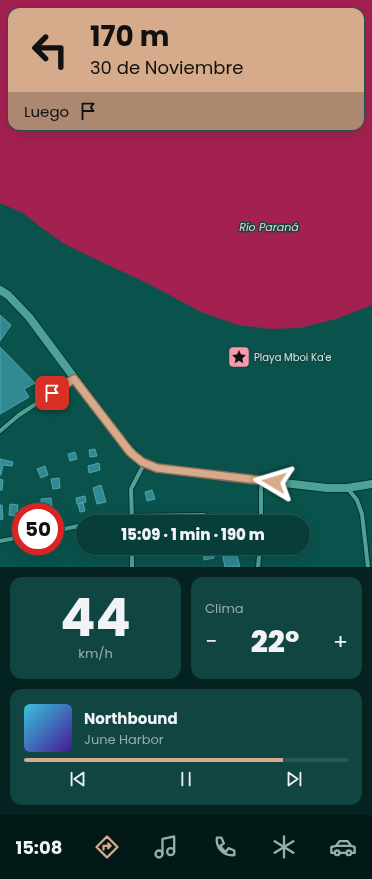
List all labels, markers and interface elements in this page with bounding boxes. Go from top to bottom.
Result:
text: 170 m [90,17,169,56]
icon: left [24,24,76,76]
text: 30 de Noviembre [90,55,243,80]
icon: arrive [77,100,99,122]
text: Luego [24,101,69,122]
water label: Río Paraná [239,219,299,235]
place icon: Playa Mboi Ka'e [226,344,252,370]
place label: Playa Mboi Ka'e [254,350,332,365]
pin [35,376,69,410]
icon: arrive [41,382,63,404]
position arrow [253,461,295,503]
speed limit sign: 50 [12,503,64,555]
text: 15:09 · 1 min · 190 m [121,524,265,545]
text: 44 [60,581,131,654]
text: Clima [205,599,244,618]
text: 22° [251,620,299,663]
text: − [205,626,217,657]
text: + [333,626,348,657]
text: km/h [78,644,113,663]
text: Northbound [84,708,178,729]
text: June Harbor [84,730,164,749]
icon: previous [67,768,89,790]
icon: pause [175,768,197,790]
icon: next [283,768,305,790]
icon: directions [93,833,121,861]
icon: music [152,833,180,861]
icon: phone [211,833,239,861]
icon: climate [270,833,298,861]
icon: car [329,833,357,861]
text: 15:08 [15,835,62,860]

